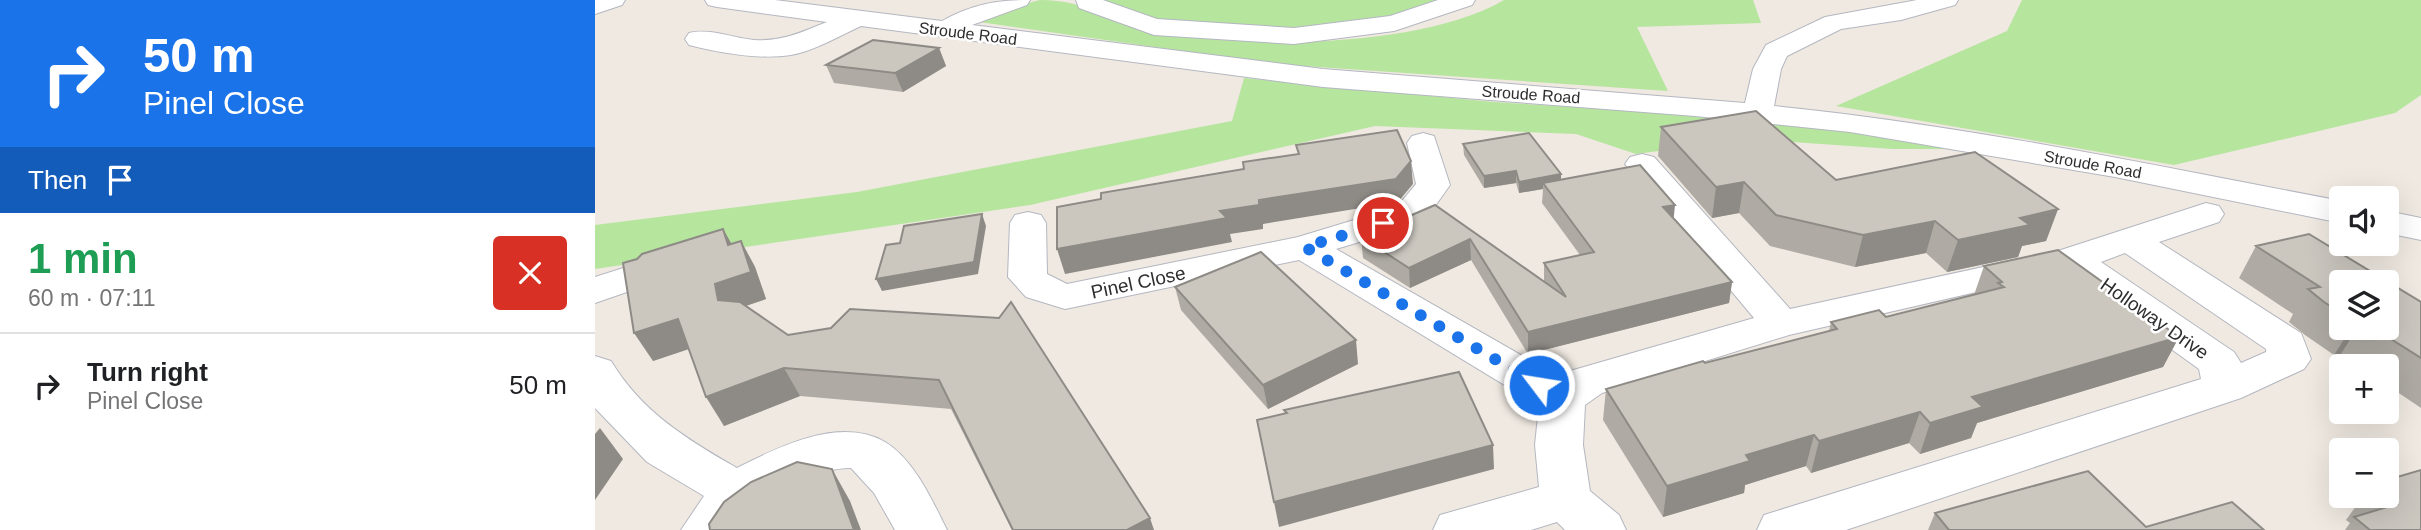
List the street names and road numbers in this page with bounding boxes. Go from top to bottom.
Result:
street label: Stroude Road [918,19,1018,48]
street label: Stroude Road [1481,83,1581,106]
street label: Stroude Road [2043,148,2143,181]
street label: Pinel Close [1089,262,1187,303]
street label: Holloway Drive [2097,273,2213,363]

